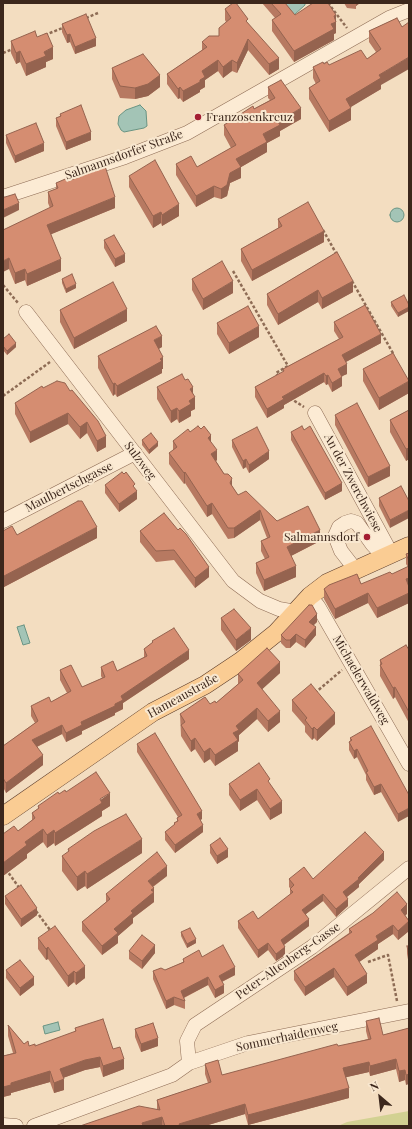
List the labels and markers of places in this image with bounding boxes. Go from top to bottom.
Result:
place label: Franzosenkreuz [206,110,293,124]
marker: Franzosenkreuz [193,112,203,122]
place label: Salmannsdorf [284,530,359,544]
marker: Salmannsdorf [362,532,372,542]

